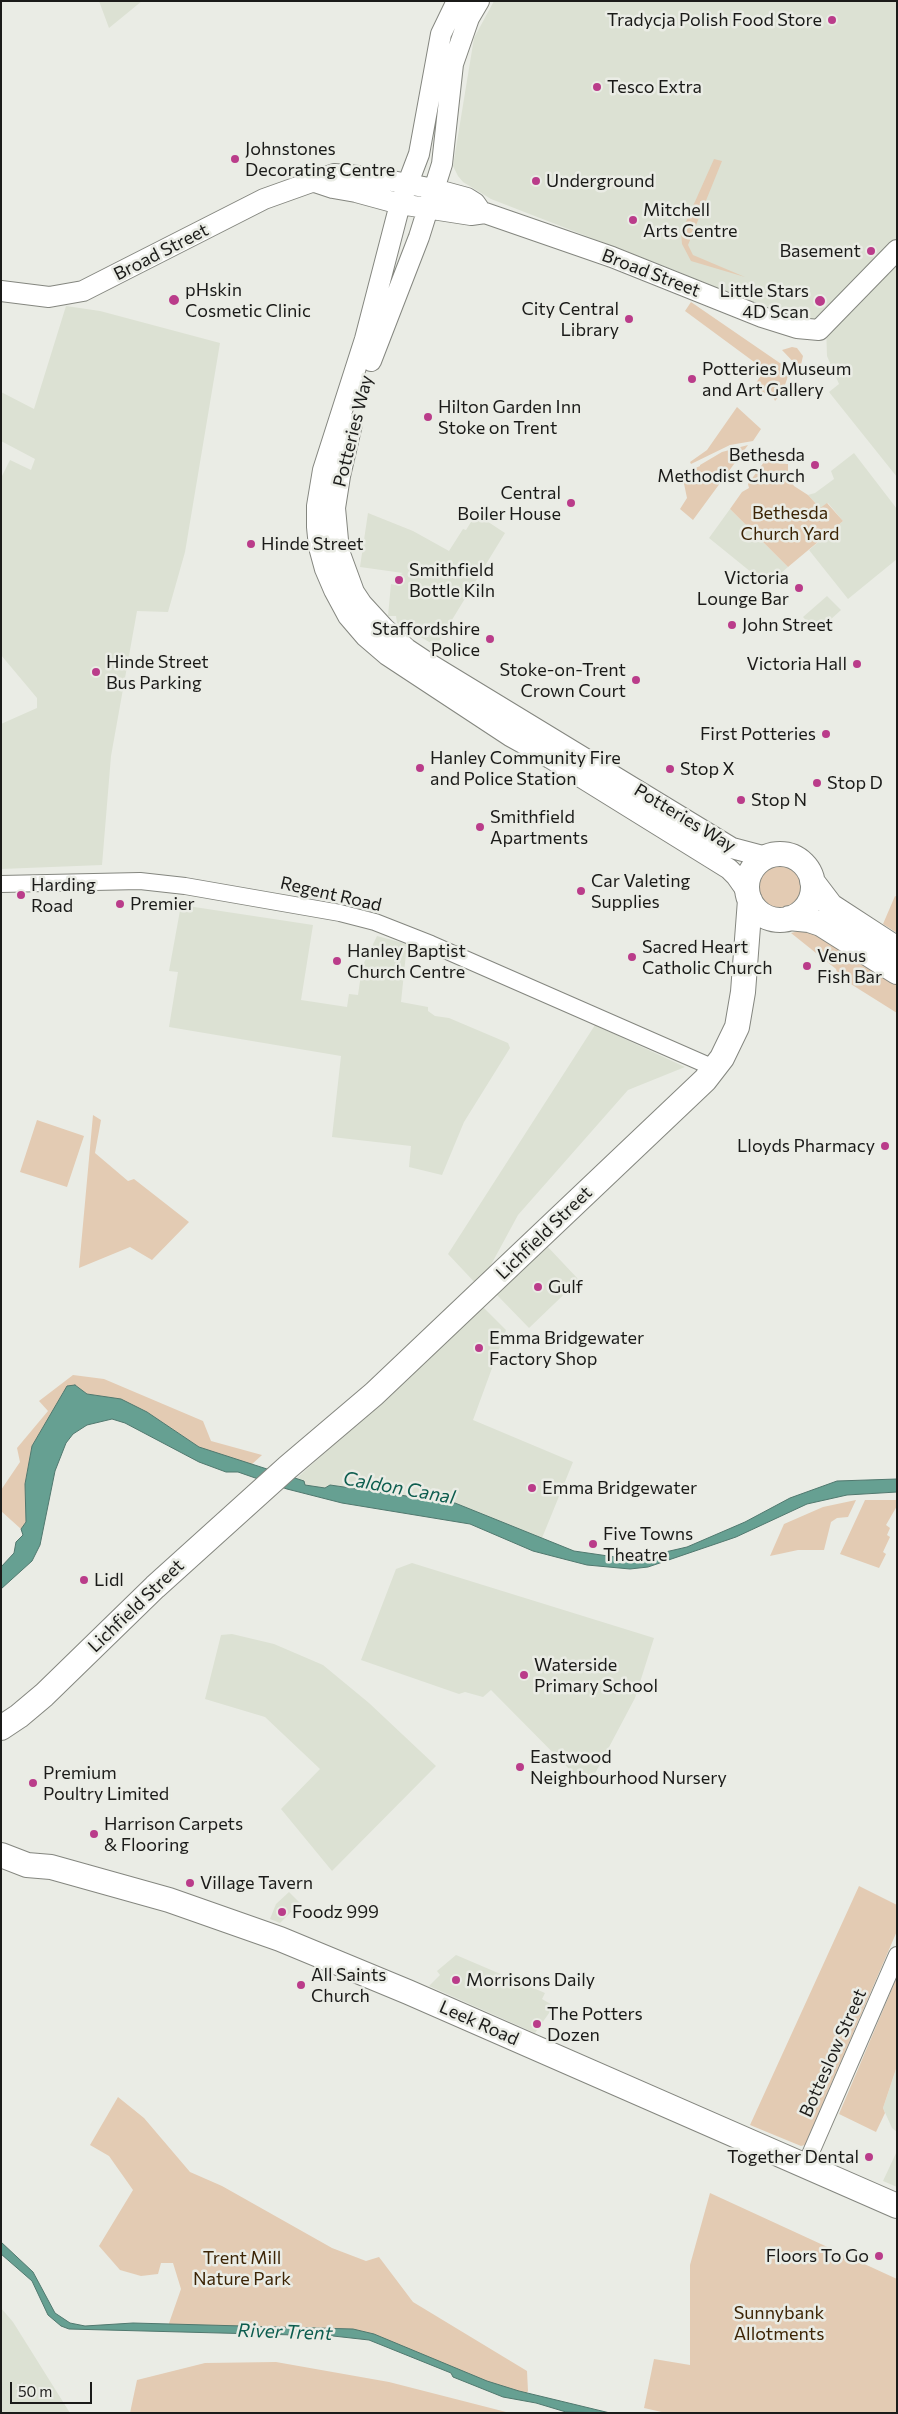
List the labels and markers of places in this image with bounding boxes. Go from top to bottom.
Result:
place label: Tradycja Polish Food Store [607,9,822,31]
marker: Tradycja Polish Food Store [826,14,838,26]
place label: Tesco Extra [607,76,702,98]
marker: Tesco Extra [591,81,603,93]
place label: Johnstones Decorating Centre [245,138,395,180]
marker: Johnstones Decorating Centre [229,153,241,165]
place label: Underground [546,170,655,192]
marker: Underground [530,175,542,187]
place label: Mitchell Arts Centre [643,199,738,242]
marker: Mitchell Arts Centre [627,214,639,226]
place label: Basement [779,240,861,262]
marker: Basement [865,245,877,257]
place label: pHskin Cosmetic Clinic [185,279,311,322]
place label: Little Stars 4D Scan [720,280,809,322]
marker: pHskin Cosmetic Clinic [167,293,181,307]
marker: Little Stars 4D Scan [813,294,827,308]
place label: City Central Library [521,298,619,340]
marker: City Central Library [623,313,635,325]
place label: Potteries Museum and Art Gallery [702,358,851,400]
marker: Potteries Museum and Art Gallery [686,373,698,385]
place label: Hilton Garden Inn Stoke on Trent [438,396,581,438]
marker: Hilton Garden Inn Stoke on Trent [422,411,434,423]
place label: Bethesda Methodist Church [657,444,805,486]
marker: Bethesda Methodist Church [809,459,821,471]
place label: Central Boiler House [457,482,561,524]
marker: Central Boiler House [565,497,577,509]
place label: Hinde Street [261,533,364,555]
marker: Hinde Street [245,538,257,550]
place label: Smithfield Bottle Kiln [409,559,495,602]
place label: Victoria Lounge Bar [697,567,789,610]
marker: Smithfield Bottle Kiln [393,574,405,586]
marker: Victoria Lounge Bar [793,582,805,594]
place label: John Street [742,614,833,636]
place label: Staffordshire Police [372,618,480,660]
marker: John Street [726,619,738,631]
marker: Staffordshire Police [484,633,496,645]
place label: Hinde Street Bus Parking [106,651,209,694]
place label: Victoria Hall [746,653,847,675]
marker: Victoria Hall [851,658,863,670]
place label: Stoke-on-Trent Crown Court [499,659,626,702]
marker: Hinde Street Bus Parking [90,666,102,678]
marker: Stoke-on-Trent Crown Court [630,674,642,686]
place label: First Potteries [700,723,816,745]
marker: First Potteries [820,728,832,740]
place label: Hanley Community Fire and Police Station [430,747,621,790]
place label: Stop X [680,758,735,780]
marker: Hanley Community Fire and Police Station [414,762,426,774]
marker: Stop X [664,763,676,775]
place label: Stop D [827,772,883,794]
marker: Stop D [811,777,823,789]
place label: Stop N [751,789,807,811]
marker: Stop N [735,794,747,806]
place label: Smithfield Apartments [490,806,588,849]
marker: Smithfield Apartments [474,821,486,833]
place label: Car Valeting Supplies [591,870,690,912]
place label: Harding Road [31,874,96,916]
marker: Car Valeting Supplies [575,885,587,897]
marker: Harding Road [15,889,27,901]
place label: Premier [130,893,195,915]
marker: Premier [114,898,126,910]
place label: Sacred Heart Catholic Church [642,936,773,979]
place label: Hanley Baptist Church Centre [347,940,466,982]
place label: Venus Fish Bar [817,945,882,988]
marker: Sacred Heart Catholic Church [626,951,638,963]
marker: Hanley Baptist Church Centre [331,955,343,967]
marker: Venus Fish Bar [801,960,813,972]
place label: Lloyds Pharmacy [737,1135,875,1157]
marker: Lloyds Pharmacy [879,1140,891,1152]
place label: Gulf [548,1276,583,1298]
marker: Gulf [532,1281,544,1293]
place label: Emma Bridgewater Factory Shop [489,1327,644,1370]
marker: Emma Bridgewater Factory Shop [473,1342,485,1354]
place label: Emma Bridgewater [542,1477,697,1499]
marker: Emma Bridgewater [526,1482,538,1494]
place label: Five Towns Theatre [603,1523,693,1566]
marker: Five Towns Theatre [587,1538,599,1550]
place label: Lidl [94,1569,124,1591]
marker: Lidl [78,1574,90,1586]
place label: Waterside Primary School [534,1654,658,1696]
marker: Waterside Primary School [518,1669,530,1681]
place label: Eastwood Neighbourhood Nursery [530,1746,727,1788]
marker: Eastwood Neighbourhood Nursery [514,1761,526,1773]
place label: Premium Poultry Limited [43,1762,169,1805]
marker: Premium Poultry Limited [27,1777,39,1789]
place label: Harrison Carpets & Flooring [104,1813,243,1856]
marker: Harrison Carpets & Flooring [88,1828,100,1840]
place label: Village Tavern [200,1872,313,1894]
marker: Village Tavern [184,1877,196,1889]
place label: Foodz 999 [292,1901,379,1923]
marker: Foodz 999 [276,1906,288,1918]
place label: All Saints Church [311,1964,386,2006]
place label: Morrisons Daily [466,1969,595,1991]
marker: Morrisons Daily [450,1974,462,1986]
marker: All Saints Church [295,1979,307,1991]
place label: The Potters Dozen [547,2003,643,2046]
marker: The Potters Dozen [531,2018,543,2030]
place label: Together Dental [727,2146,859,2168]
marker: Together Dental [863,2151,875,2163]
place label: Floors To Go [766,2245,869,2267]
marker: Floors To Go [873,2250,885,2262]

